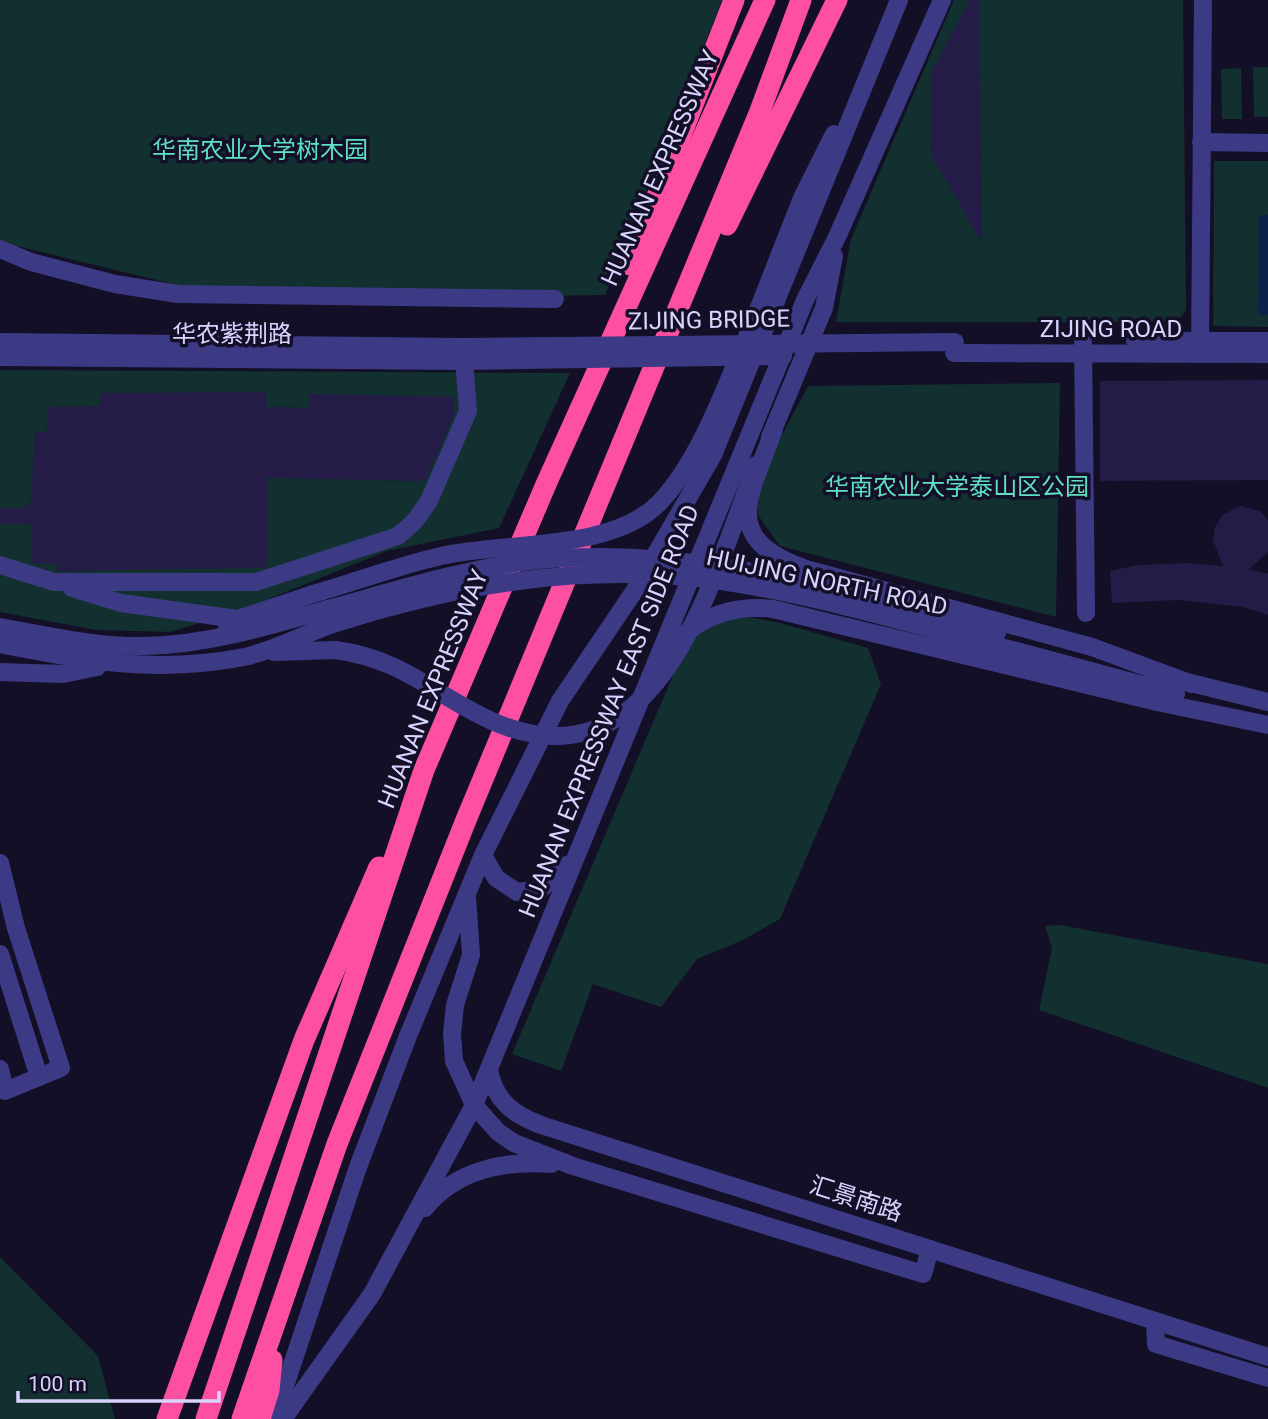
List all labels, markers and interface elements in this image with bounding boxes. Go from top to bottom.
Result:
street label: HUANAN EXPRESSWAY [595,45,725,290]
park label: 华南农业大学树木园 [152,136,368,164]
street label: ZIJING BRIDGE [628,305,790,335]
street label: ZIJING ROAD [1040,315,1182,343]
street label: 华农紫荆路 [172,320,292,348]
park label: 华南农业大学泰山区公园 [825,473,1089,501]
street label: HUANAN EXPRESSWAY EAST SIDE ROAD [513,501,705,921]
street label: HUIJING NORTH ROAD [704,543,950,621]
street label: HUANAN EXPRESSWAY [372,565,494,812]
street label: 汇景南路 [806,1171,906,1227]
scale bar [18,1360,219,1404]
text: 100 m [28,1372,87,1396]

